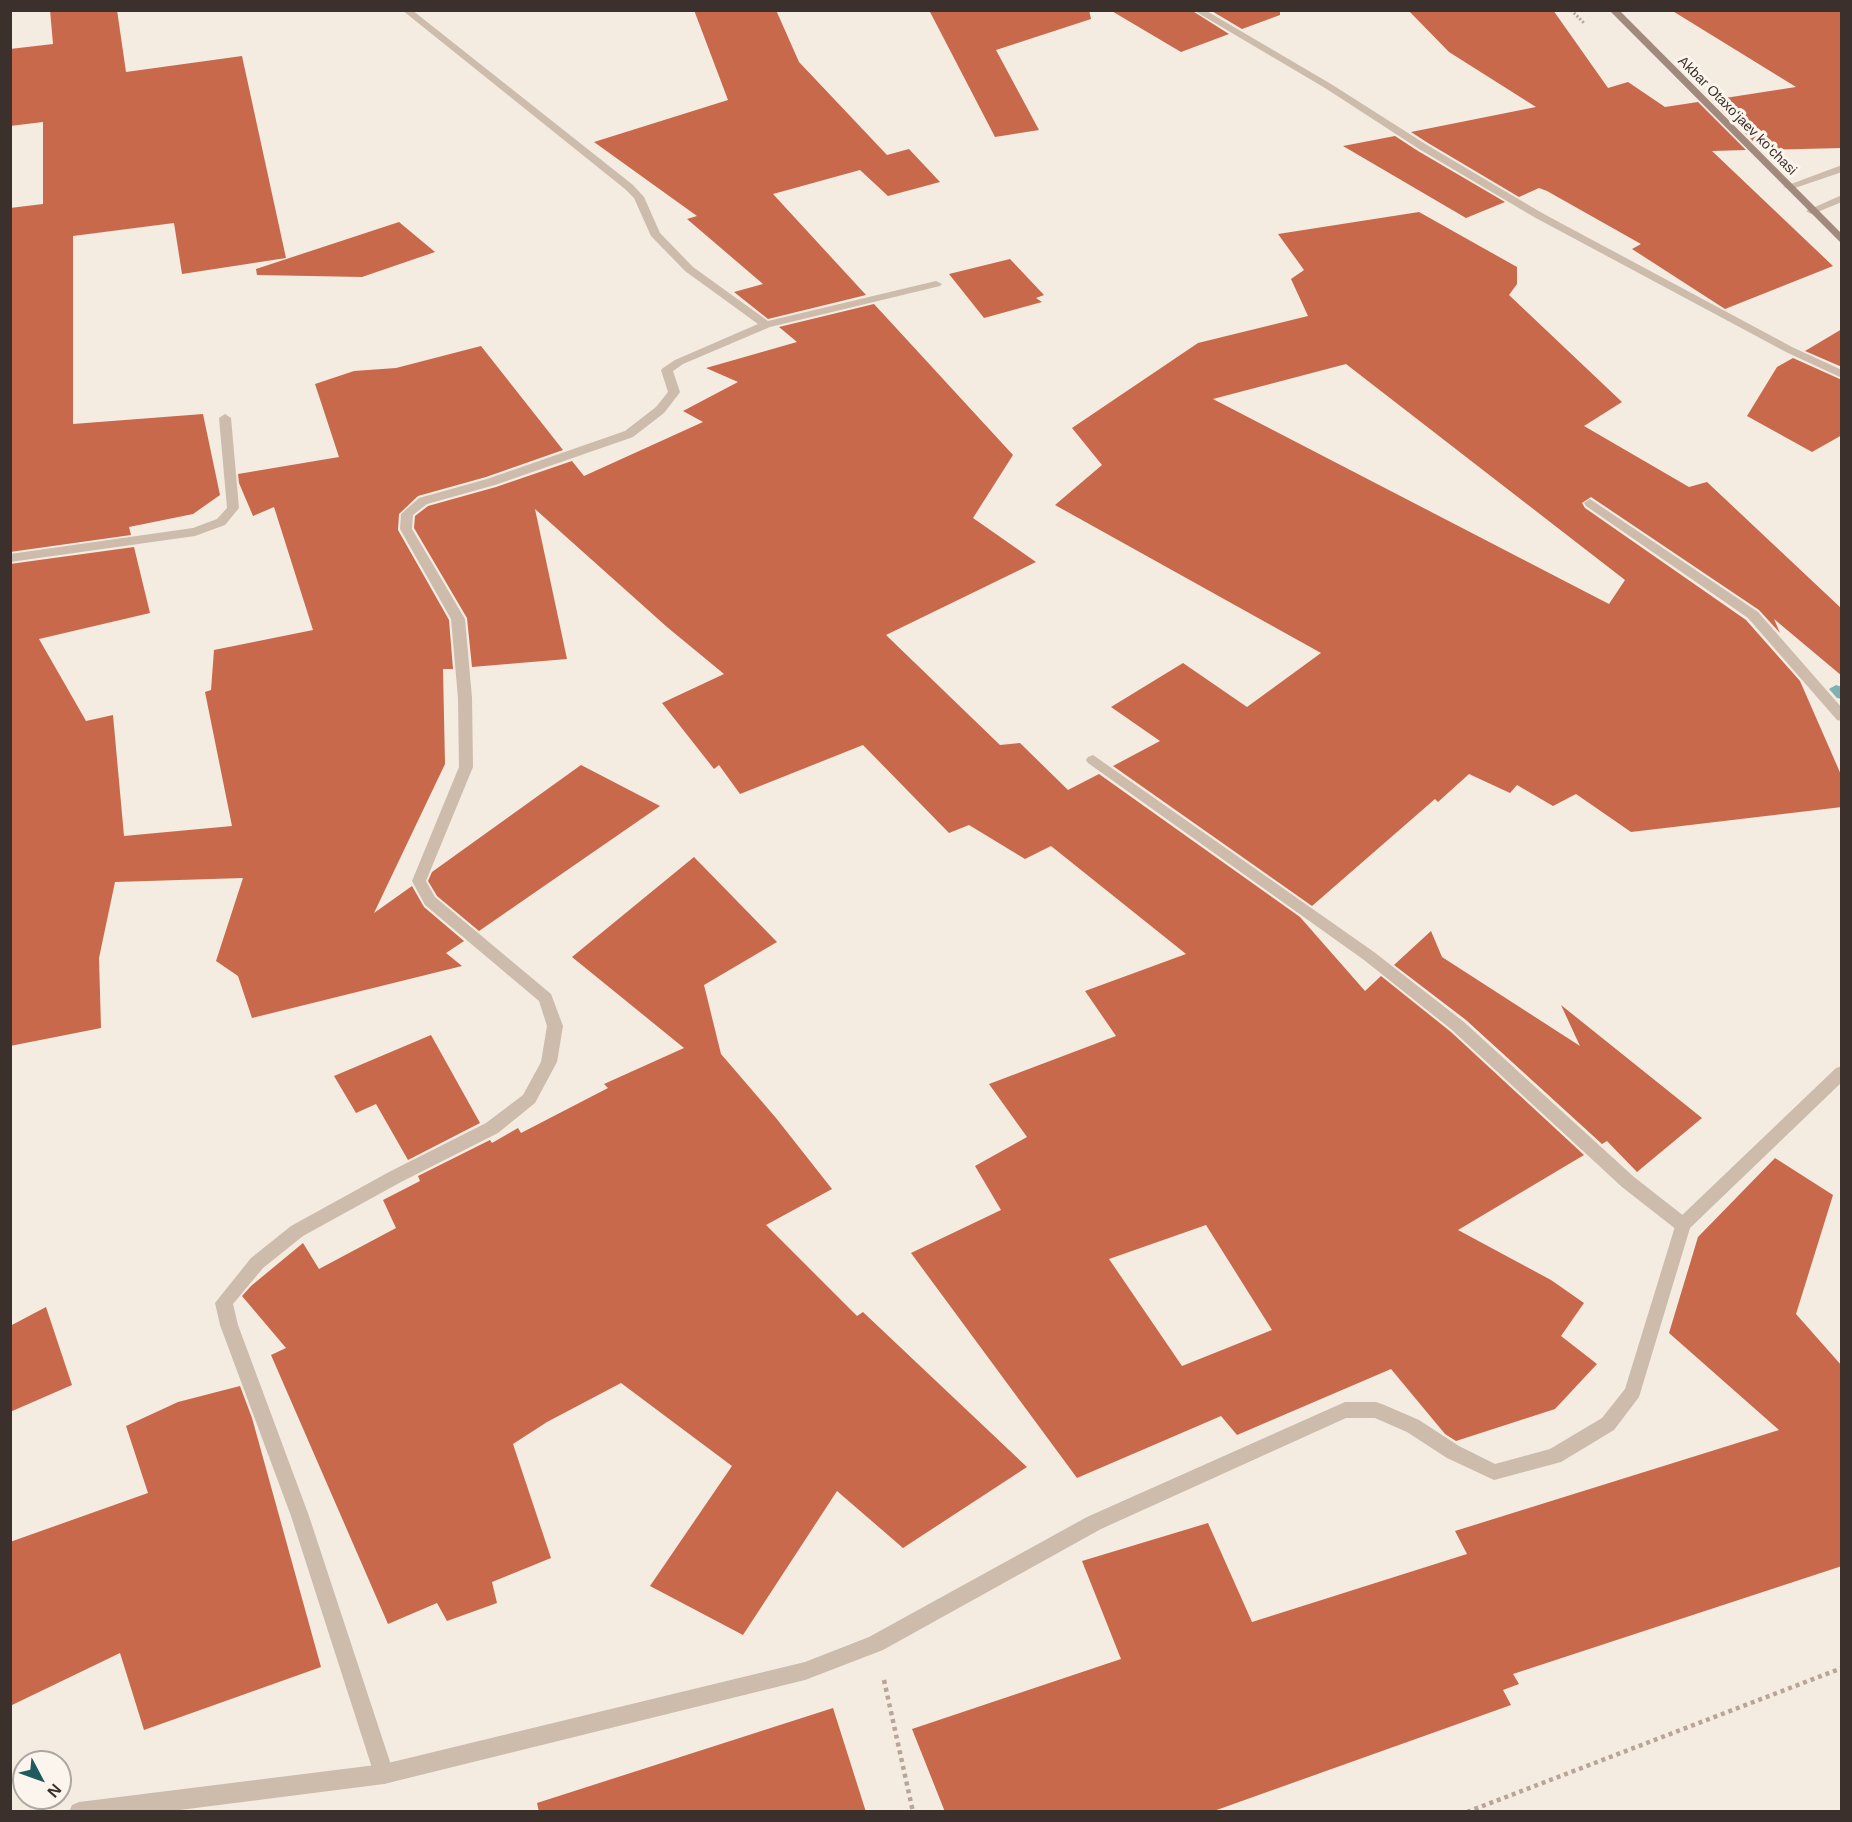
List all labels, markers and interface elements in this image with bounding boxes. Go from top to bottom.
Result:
street label: Akbar Otaxo‘jaev ko‘chasi [1674,53,1800,179]
north arrow [12,1750,72,1810]
text: N [44,1781,65,1801]

